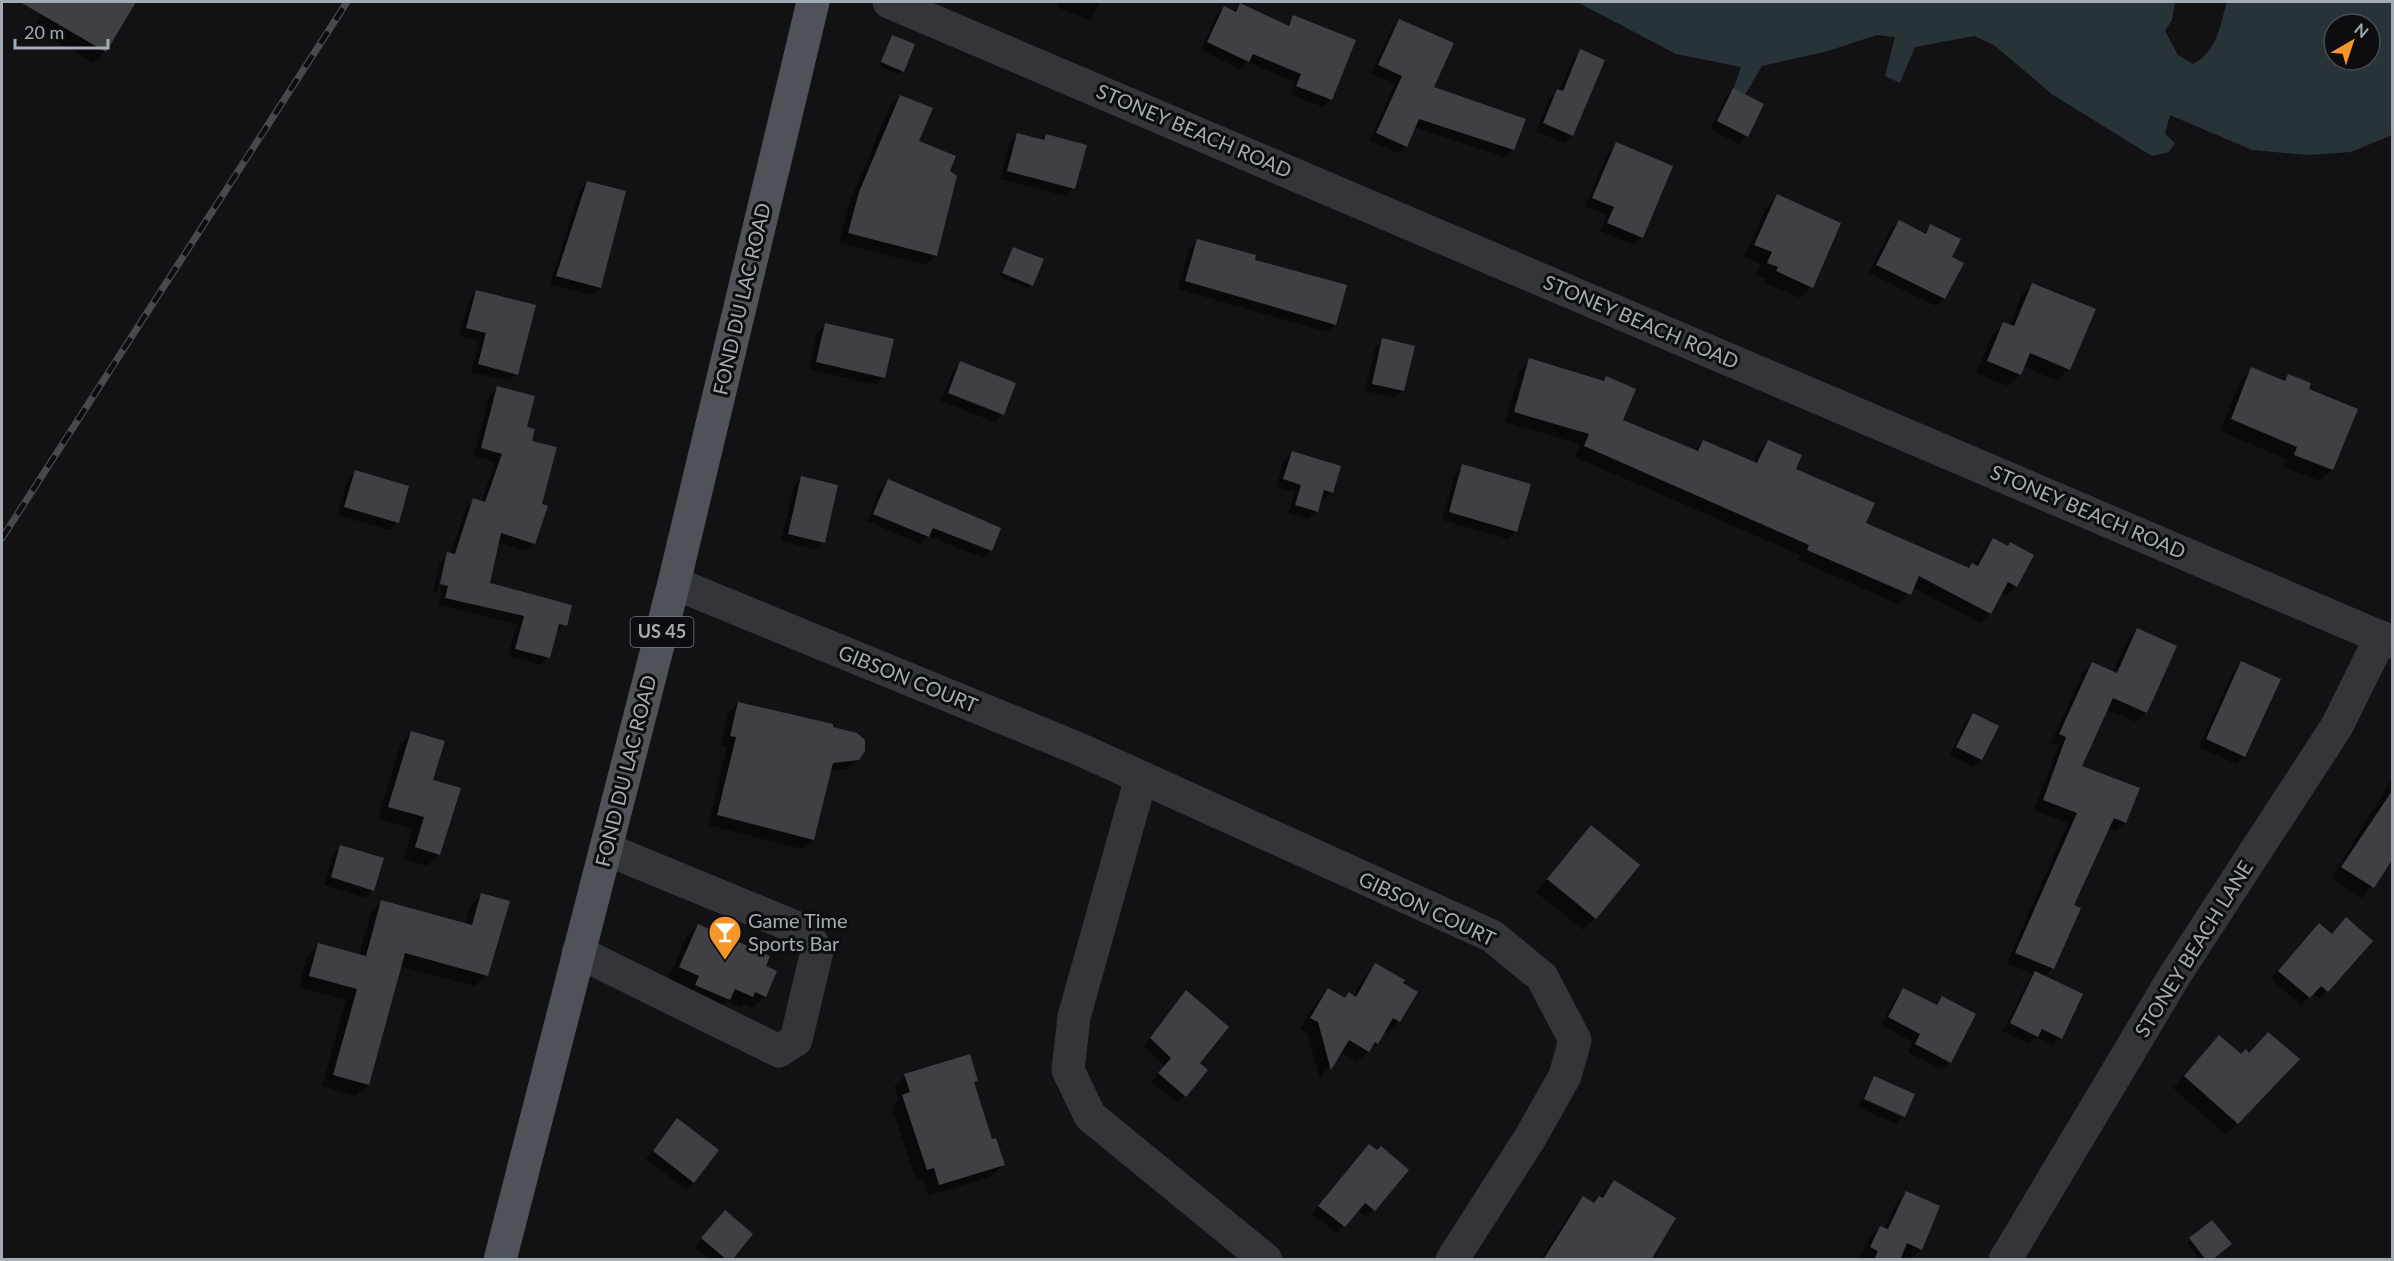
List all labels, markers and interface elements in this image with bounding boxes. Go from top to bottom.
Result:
scale bar [15,12,108,50]
north arrow [2322,12,2382,72]
text: N [2351,19,2373,41]
text: 20 m [24,21,64,43]
street label: STONEY BEACH ROAD [1093,78,1296,182]
street label: FOND DU LAC ROAD [707,200,775,397]
street label: STONEY BEACH ROAD [1540,269,1743,373]
street label: STONEY BEACH ROAD [1987,459,2190,563]
road number: US 45 [630,617,694,647]
street label: GIBSON COURT [835,639,982,717]
street label: FOND DU LAC ROAD [590,673,660,869]
street label: STONEY BEACH LANE [2129,856,2257,1041]
street label: GIBSON COURT [1355,866,1500,950]
place label: Game Time Sports Bar [748,908,848,955]
bar icon: Game Time Sports Bar [707,914,743,961]

